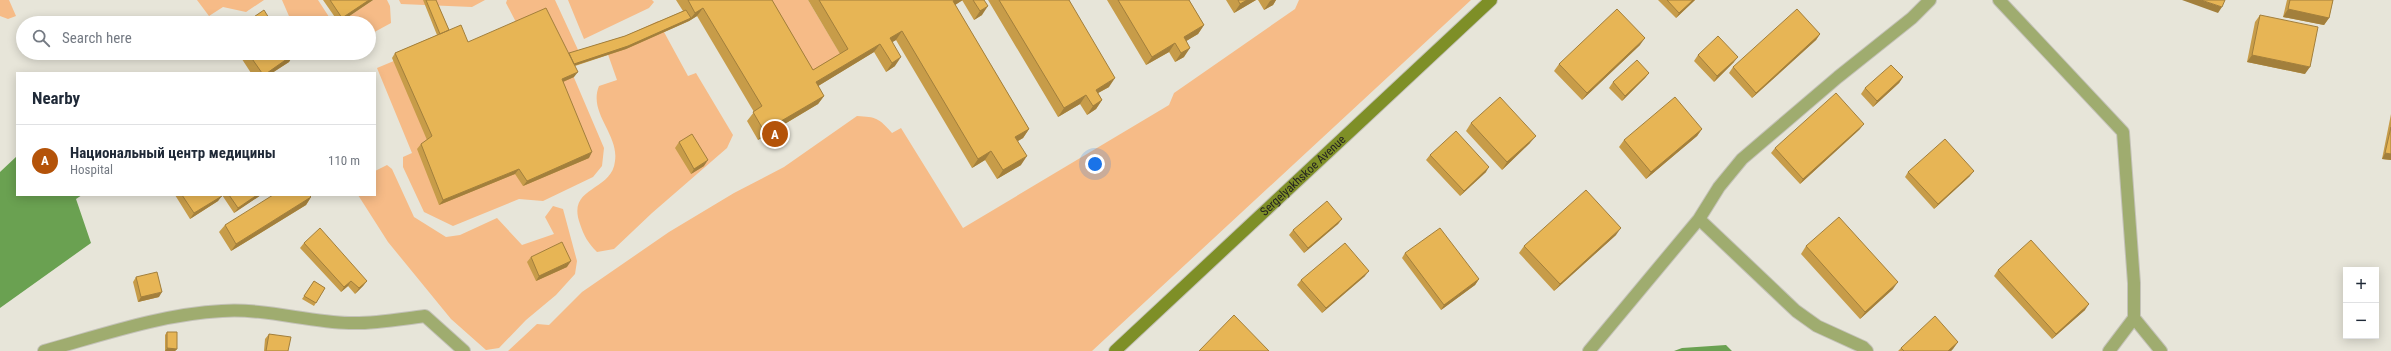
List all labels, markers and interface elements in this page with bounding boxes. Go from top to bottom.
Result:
search box [16,16,376,60]
icon: search [30,27,52,49]
text: Search here [62,29,132,47]
text: Nearby [32,88,80,108]
pin: A [762,119,788,149]
street label: Sergelyakhskoe Avenue [1257,132,1349,219]
text: Национальный центр медицины [70,144,276,162]
text: A [41,153,49,168]
text: 110 m [328,153,360,168]
your location [1085,154,1105,174]
text: Hospital [70,162,113,177]
map controls [2343,267,2379,339]
button: + [2343,267,2379,303]
button: − [2343,303,2379,339]

